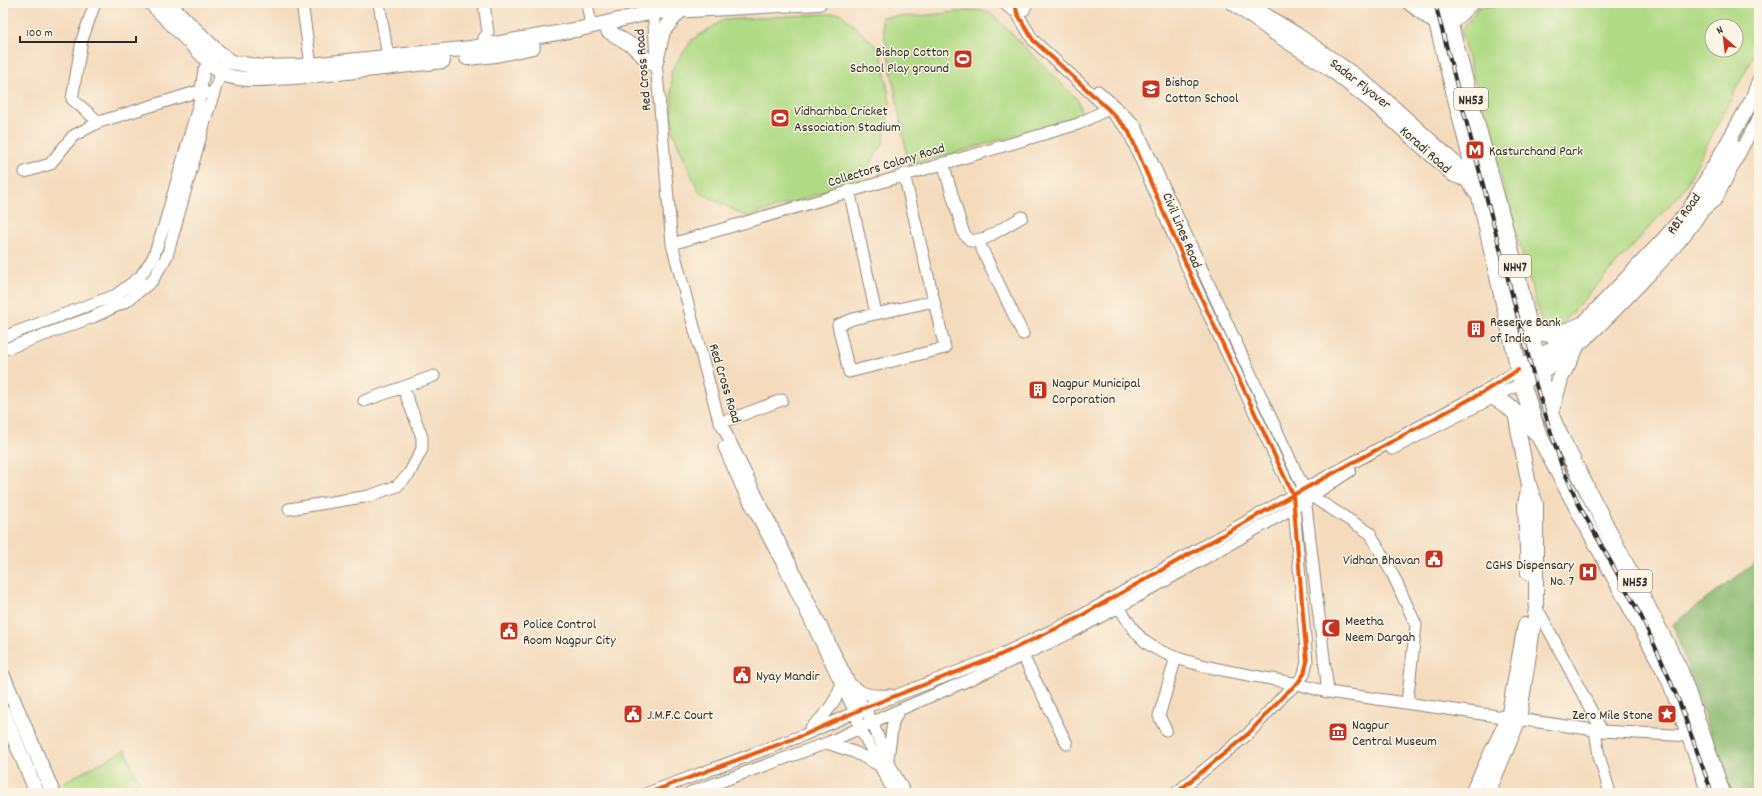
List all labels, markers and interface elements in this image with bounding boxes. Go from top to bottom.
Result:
scale bar [20,18,136,44]
north arrow [1704,18,1744,58]
text: N [1714,22,1727,39]
text: 100 m [26,25,53,42]
street label: Red Cross Road [630,28,658,112]
place label: Bishop Cotton School Play ground [850,43,949,79]
sports icon: Bishop Cotton School Play ground [952,48,974,70]
street label: Sadar Flyover [1325,54,1395,115]
place label: Bishop Cotton School [1165,73,1239,109]
school or university icon: Bishop Cotton School [1140,78,1162,100]
road number: NH53 [1454,88,1488,110]
place label: Vidharhba Cricket Association Stadium [794,102,901,138]
sports icon: Vidharhba Cricket Association Stadium [769,107,791,129]
street label: Koradi Road [1395,122,1455,179]
street label: Collectors Colony Road [826,139,948,193]
metro station icon: Kasturchand Park [1464,139,1486,161]
place label: Kasturchand Park [1489,142,1583,162]
street label: RBI Road [1663,189,1707,239]
street label: Civil Lines Road [1156,190,1206,272]
road number: NH47 [1499,255,1531,277]
place label: Reserve Bank of India [1490,313,1561,349]
building icon: Reserve Bank of India [1465,318,1487,340]
street label: Red Cross Road [702,341,746,426]
place label: Nagpur Municipal Corporation [1052,374,1141,410]
building icon: Nagpur Municipal Corporation [1027,379,1049,401]
public building icon: Vidhan Bhavan [1423,548,1445,570]
place label: Vidhan Bhavan [1343,551,1420,571]
place label: CGHS Dispensary No. 7 [1485,556,1574,592]
hospital icon: CGHS Dispensary No. 7 [1577,561,1599,583]
road number: NH53 [1618,570,1652,592]
place label: Meetha Neem Dargah [1345,612,1415,648]
place label: Police Control Room Nagpur City [523,615,616,651]
mosque icon: Meetha Neem Dargah [1320,617,1342,639]
public building icon: Police Control Room Nagpur City [498,620,520,642]
public building icon: Nyay Mandir [731,664,753,686]
place label: Nyay Mandir [756,667,820,687]
public building icon: J.M.F.C Court [622,703,644,725]
place icon: Zero Mile Stone [1656,703,1678,725]
place label: J.M.F.C Court [647,706,713,726]
place label: Zero Mile Stone [1572,706,1653,726]
place label: Nagpur Central Museum [1352,716,1437,752]
museum icon: Nagpur Central Museum [1327,721,1349,743]

